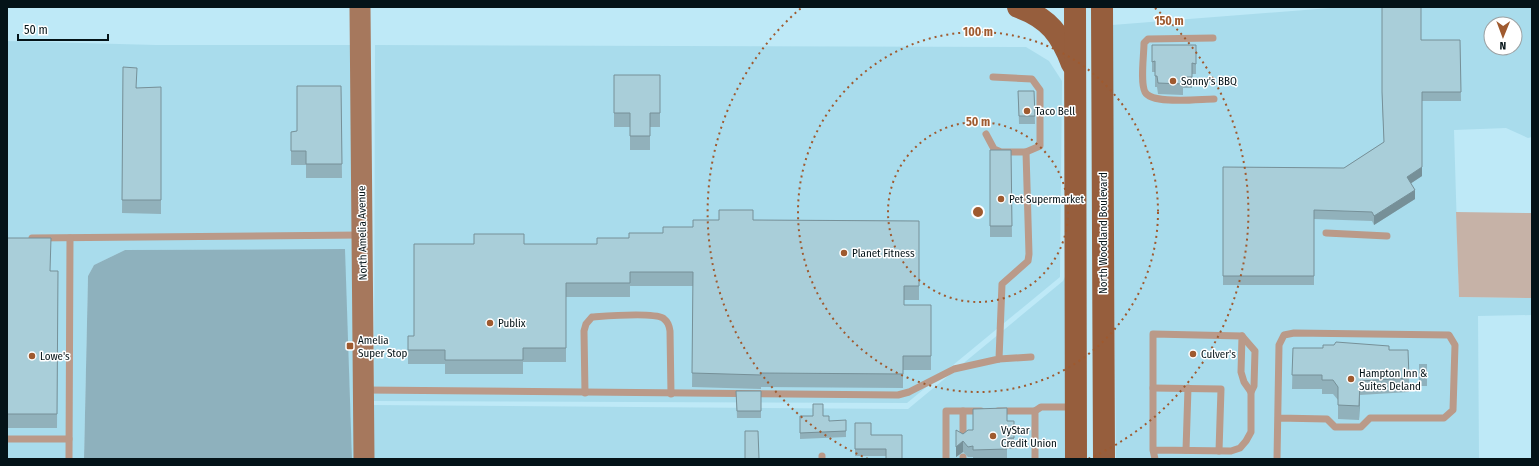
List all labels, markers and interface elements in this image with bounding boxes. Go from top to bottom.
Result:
text: 150 m [1154,14,1184,28]
scale bar [18,16,108,42]
north arrow [1483,16,1523,56]
text: 50 m [24,23,48,37]
text: 100 m [963,25,993,39]
text: N [1499,39,1506,52]
place label: Sonny's BBQ [1181,75,1237,88]
marker: Sonny's BBQ [1168,76,1178,86]
place label: Taco Bell [1035,105,1075,118]
marker: Taco Bell [1022,106,1032,116]
text: 50 m [966,115,990,129]
street label: North Woodland Boulevard [1097,172,1110,294]
street label: North Amelia Avenue [355,186,370,280]
place label: Pet Supermarket [1009,193,1085,206]
marker: Pet Supermarket [996,194,1006,204]
centre of rings [971,205,985,219]
place label: Planet Fitness [852,247,915,260]
marker: Planet Fitness [839,248,849,258]
place label: Publix [498,317,526,330]
marker: Publix [485,318,495,328]
place label: Amelia Super Stop [358,334,408,360]
marker: Amelia Super Stop [345,341,355,351]
place label: Culver's [1201,348,1236,361]
marker: Culver's [1188,349,1198,359]
place label: Lowe's [40,350,70,363]
marker: Lowe's [27,351,37,361]
place label: Hampton Inn & Suites Deland [1359,367,1427,393]
marker: Hampton Inn & Suites Deland [1346,374,1356,384]
place label: VyStar Credit Union [1001,424,1057,450]
marker: VyStar Credit Union [988,431,998,441]

